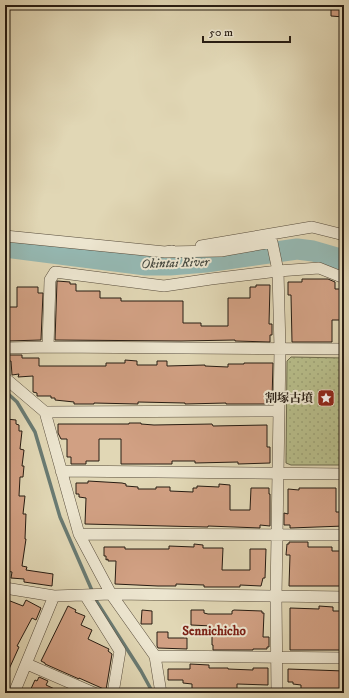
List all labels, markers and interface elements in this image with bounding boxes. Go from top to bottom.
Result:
scale bar [203,18,290,44]
text: 50 m [209,25,233,40]
water label: Okintai River [141,254,211,272]
place icon: 割塚古墳 [316,388,336,408]
place label: 割塚古墳 [265,391,313,406]
district label: Sennichicho [182,623,246,639]

